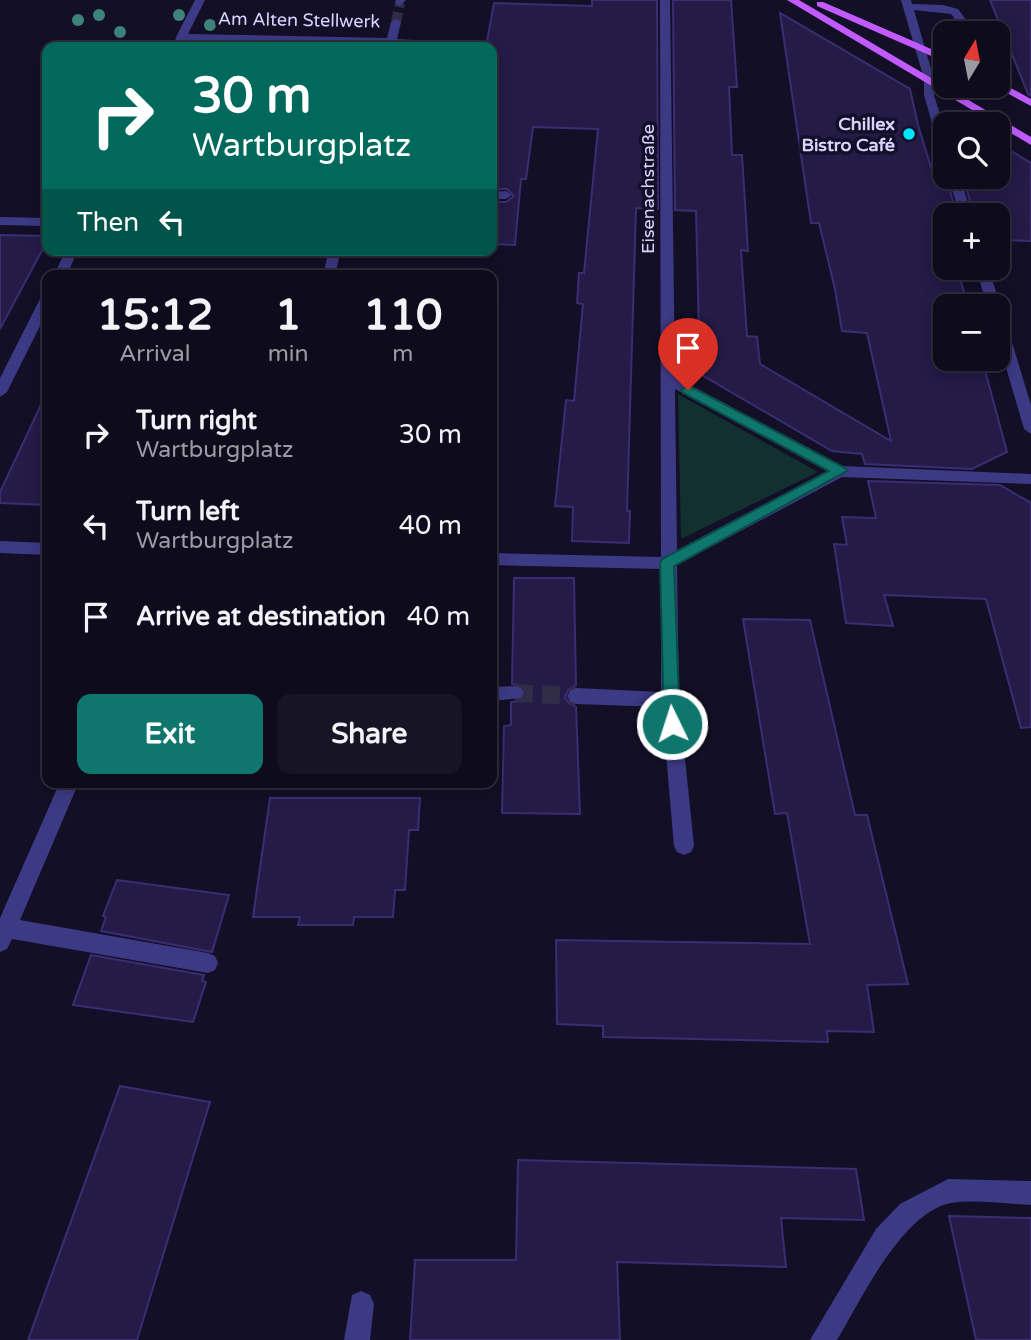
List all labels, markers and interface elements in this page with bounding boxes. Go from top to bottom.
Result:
street label: Am Alten Stellwerk [218,8,381,32]
north arrow [933,21,1010,98]
map controls [933,21,1010,371]
text: 30 m [192,67,311,126]
icon: right [77,70,168,161]
button: search [933,112,1010,189]
place label: Chillex Bistro Café [802,113,895,156]
street label: Eisenachstraße [637,124,659,254]
marker: Chillex Bistro Café [901,126,917,142]
text: Wartburgplatz [192,127,411,165]
icon: left [153,203,191,241]
button: + [933,203,1010,280]
text: Then [77,207,139,238]
text: 15:12 [97,290,213,341]
text: 1 [275,290,301,341]
text: 110 [363,290,442,341]
button: − [933,294,1010,371]
pin [658,318,718,390]
icon: arrive [669,329,707,367]
text: Arrival [119,340,190,368]
text: min [268,340,309,368]
text: m [392,340,413,368]
text: Turn right [136,405,257,436]
icon: right [77,416,115,454]
text: 30 m [399,419,462,450]
text: Wartburgplatz [136,436,293,464]
text: Turn left [136,496,239,527]
icon: left [77,507,115,545]
text: 40 m [399,510,462,541]
text: Wartburgplatz [136,527,293,555]
icon: arrive [77,598,115,636]
text: Arrive at destination [136,601,386,632]
text: 40 m [407,601,470,632]
position arrow [635,687,709,761]
button: Exit [77,694,263,774]
button: Share [277,694,462,774]

